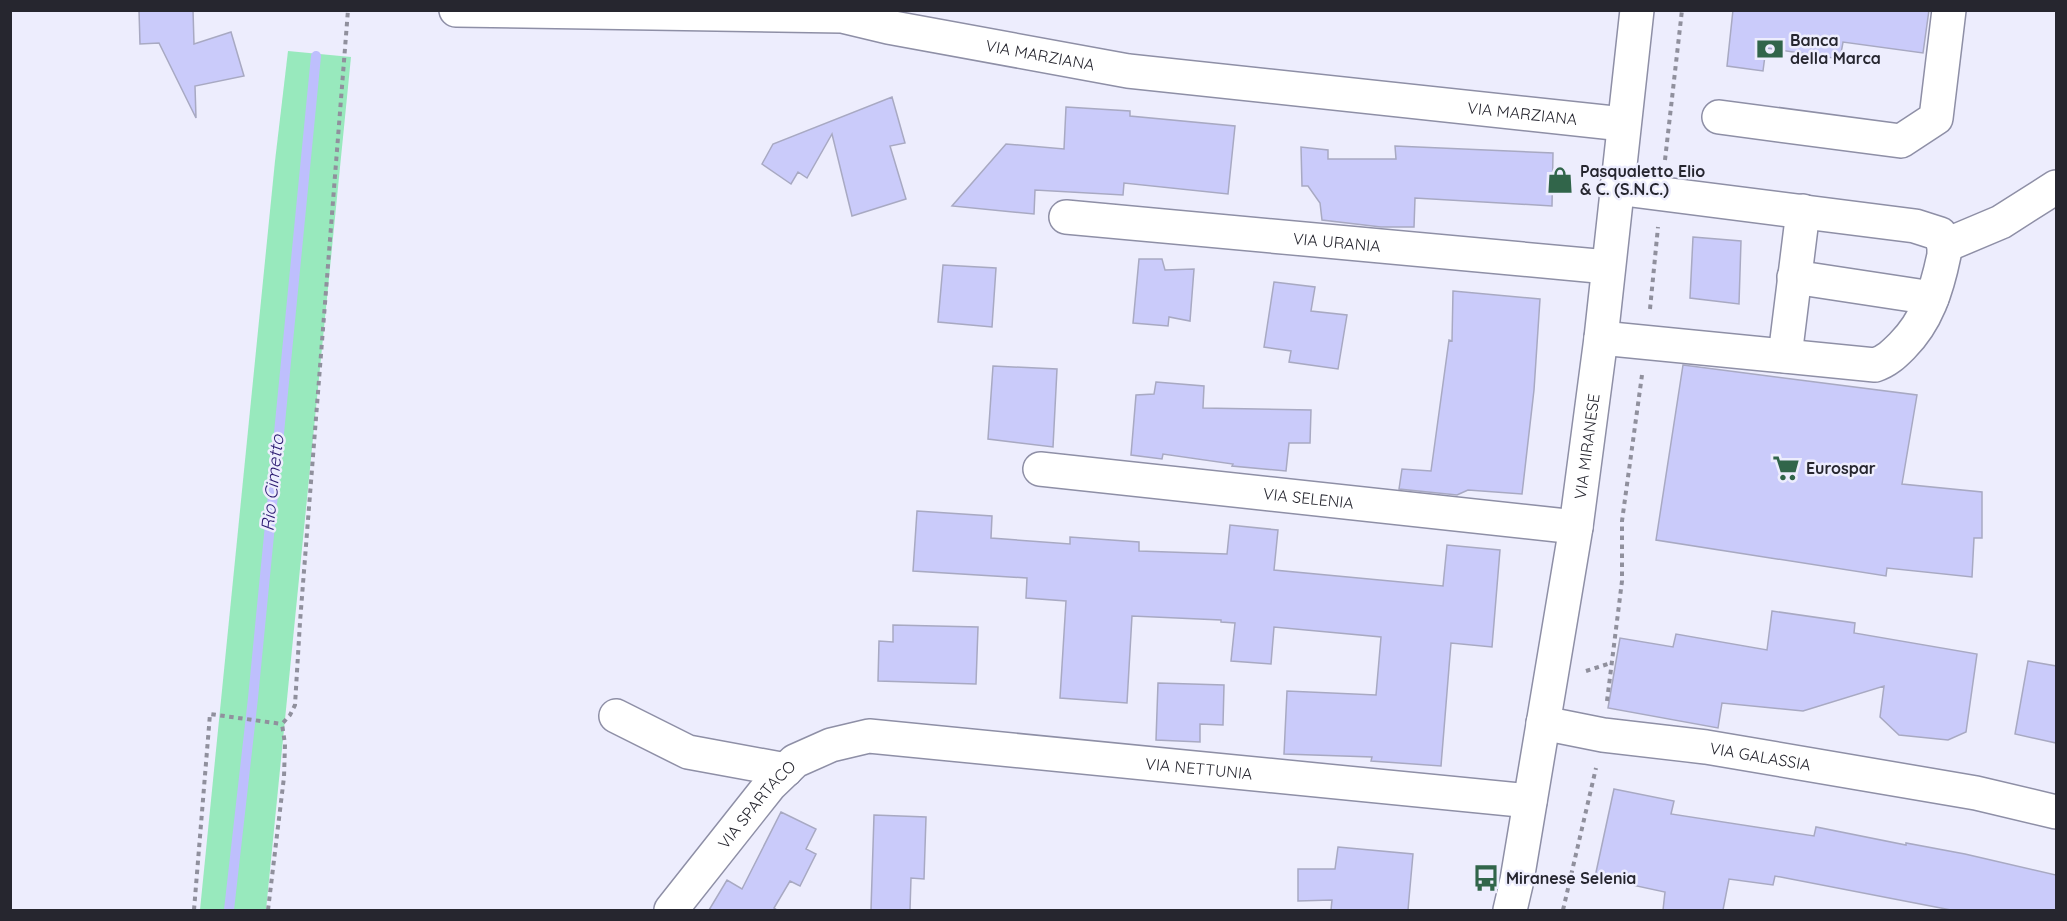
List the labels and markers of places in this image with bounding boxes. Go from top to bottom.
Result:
place label: Banca della Marca [1790,30,1881,68]
bank icon: Banca della Marca [1755,34,1785,64]
place label: Pasqualetto Elio & C. (S.N.C.) [1580,161,1705,199]
shop icon: Pasqualetto Elio & C. (S.N.C.) [1545,165,1575,195]
supermarket icon: Eurospar [1771,453,1801,483]
place label: Eurospar [1806,458,1876,478]
bus stop icon: Miranese Selenia [1471,863,1501,893]
place label: Miranese Selenia [1506,868,1636,888]

